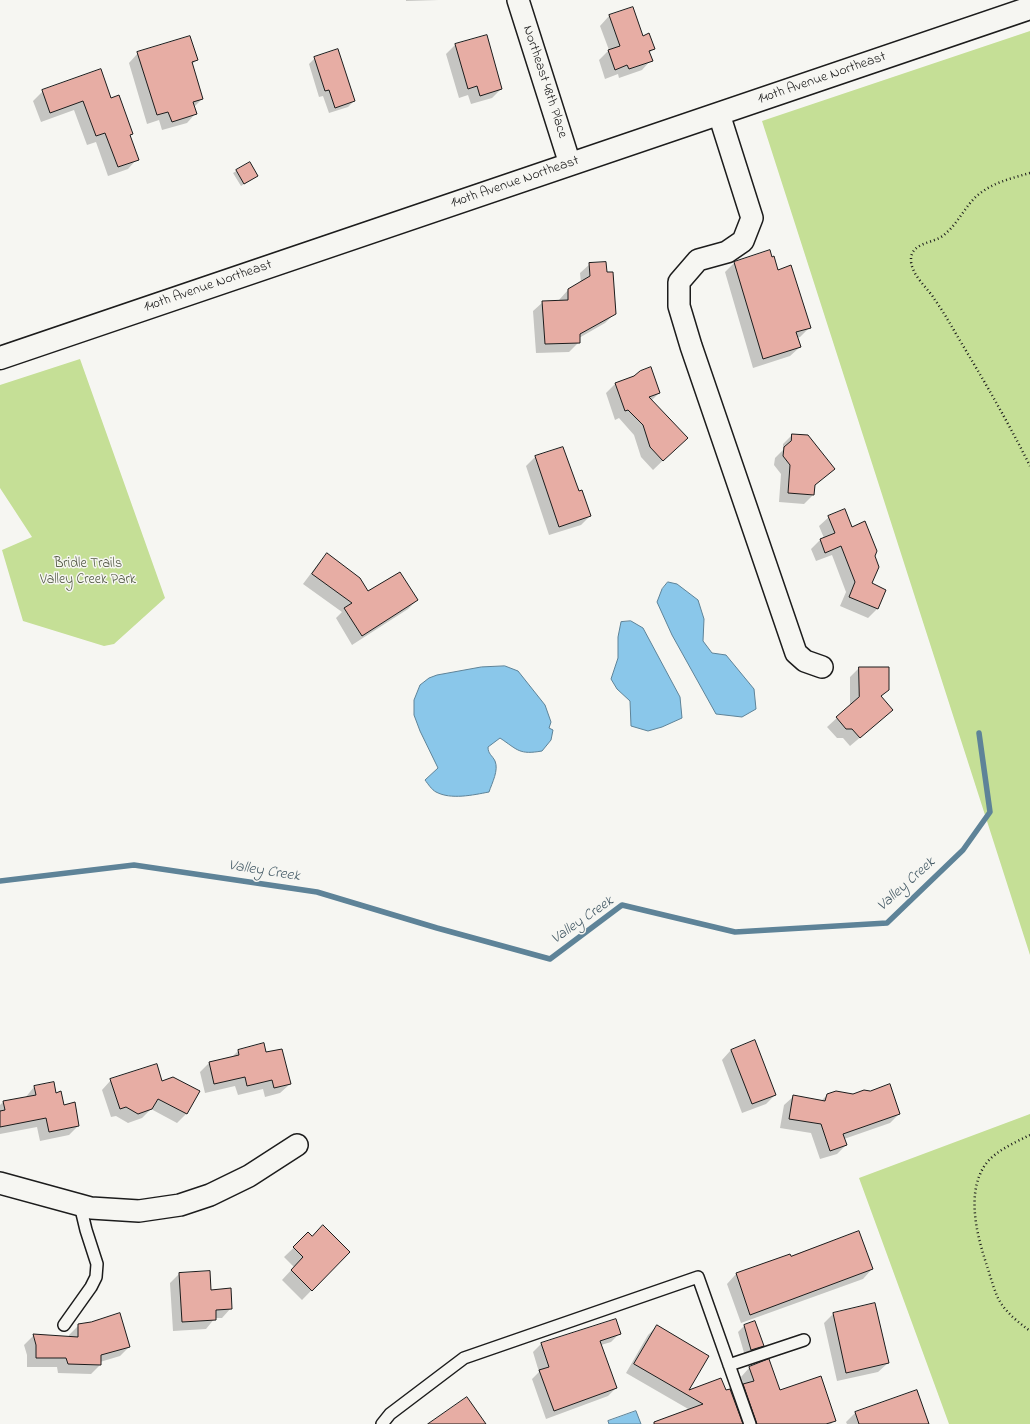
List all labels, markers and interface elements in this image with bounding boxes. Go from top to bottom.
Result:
street label: Northeast 48th Place [518,24,570,140]
street label: 140th Avenue Northeast [756,49,888,109]
street label: 140th Avenue Northeast [449,153,581,213]
street label: 140th Avenue Northeast [142,257,274,317]
park label: Bridle Trails Valley Creek Park [40,557,136,590]
water label: Valley Creek [874,854,940,916]
water label: Valley Creek [227,857,301,887]
water label: Valley Creek [548,893,618,949]

